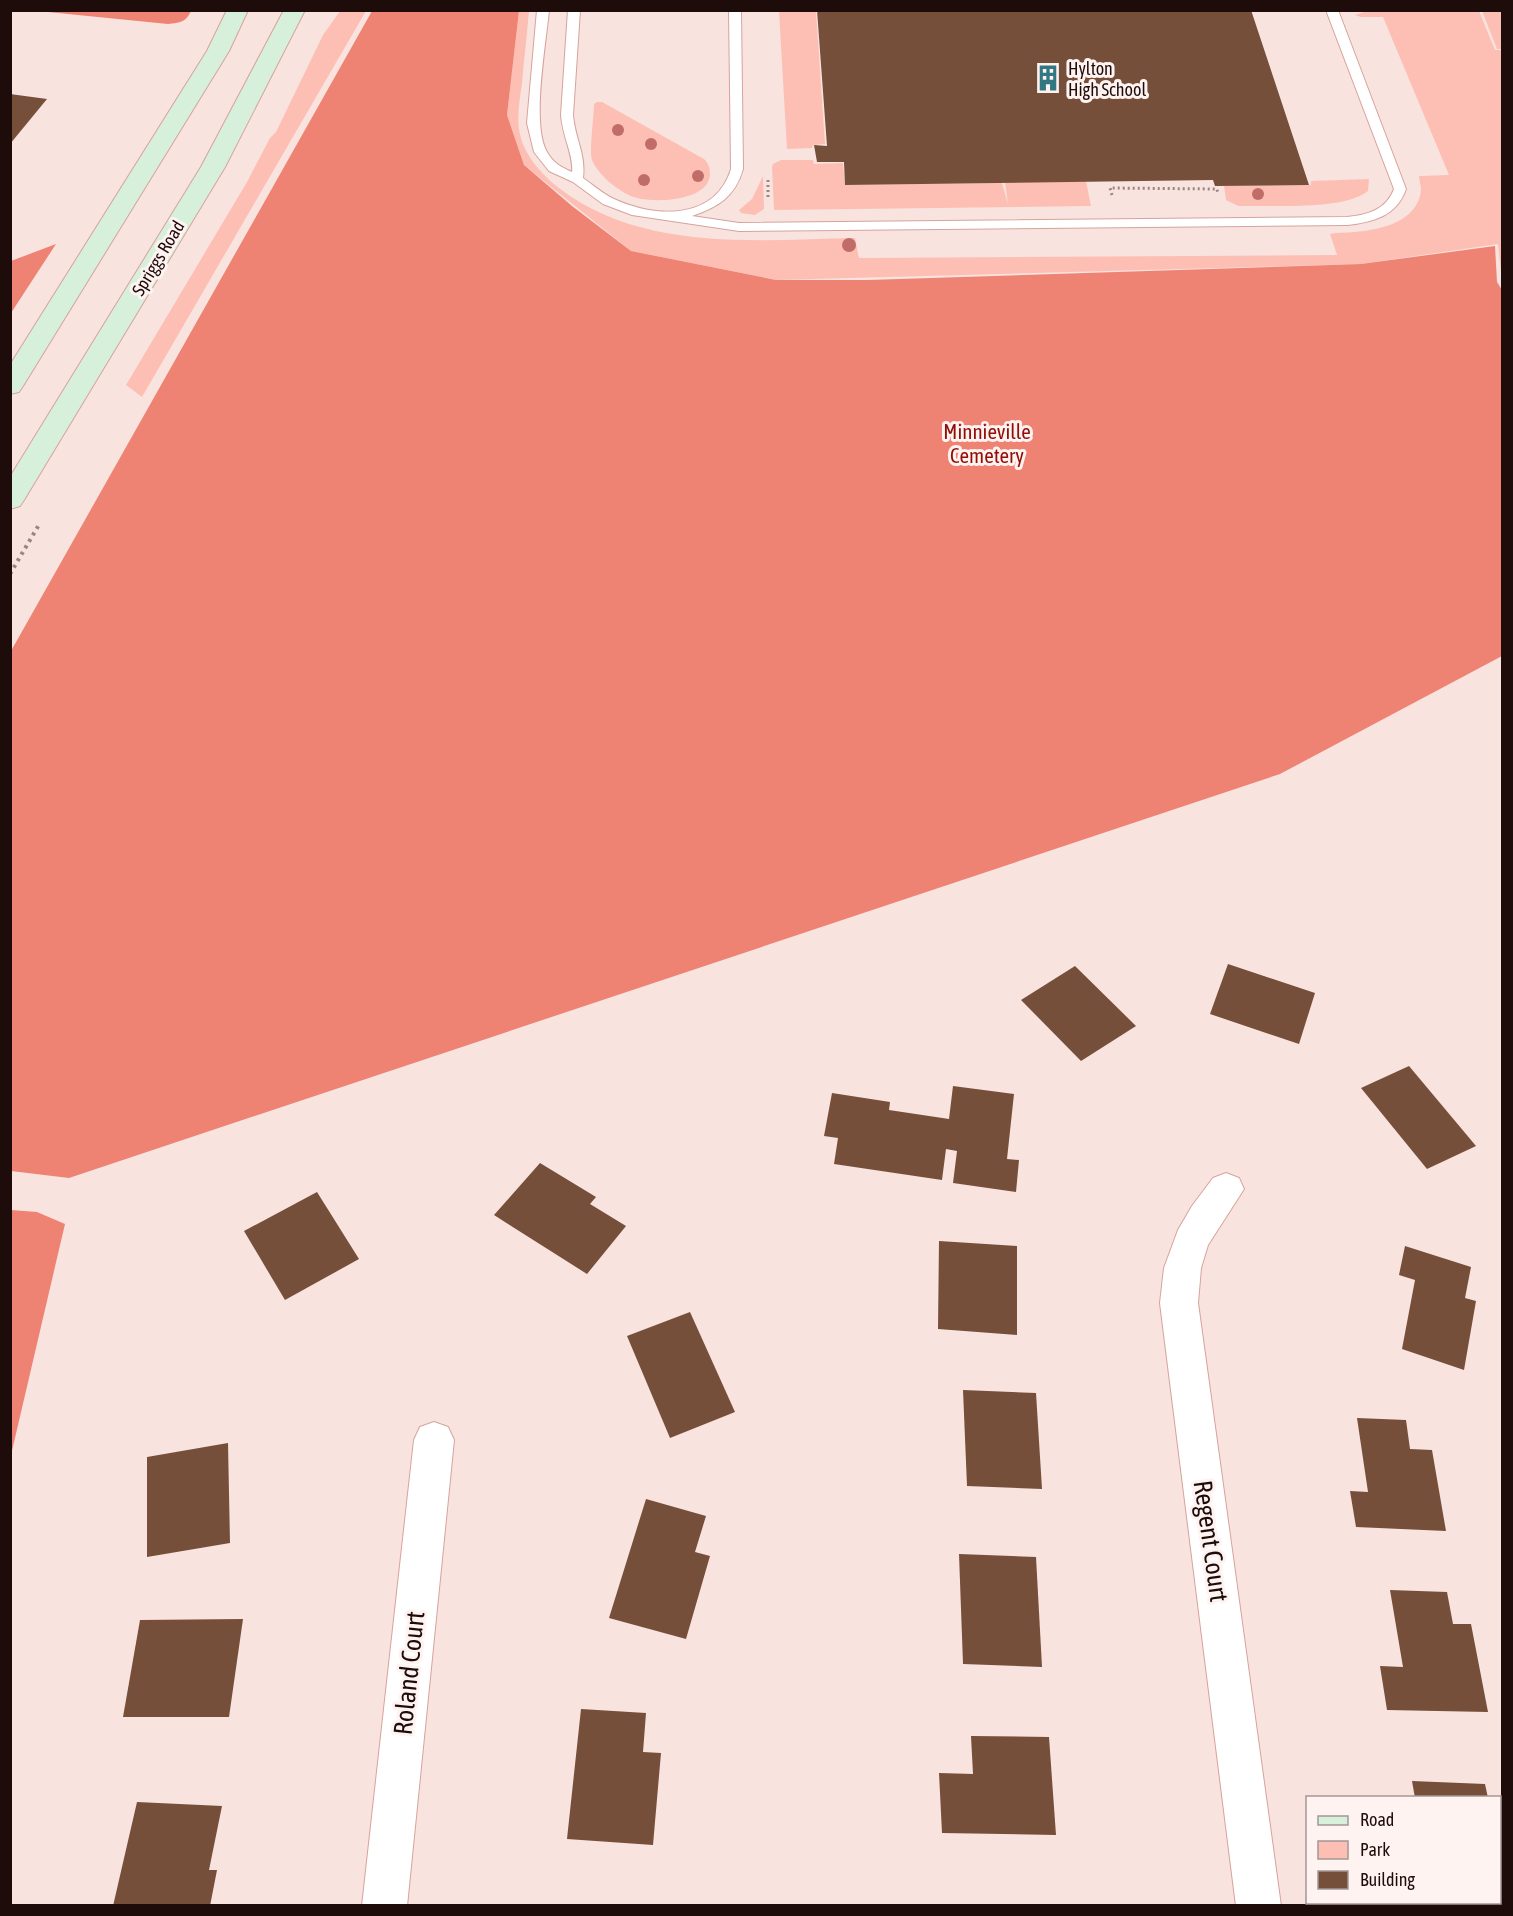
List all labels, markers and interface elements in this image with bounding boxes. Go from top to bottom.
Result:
place label: Hylton High School [1068,58,1146,100]
building icon: Hylton High School [1033,63,1063,93]
street label: Spriggs Road [127,217,189,299]
park label: Minnieville Cemetery [943,419,1031,467]
street label: Regent Court [1188,1478,1234,1604]
street label: Roland Court [388,1610,430,1736]
legend [1306,1796,1501,1904]
text: Road [1360,1809,1394,1830]
text: Park [1360,1839,1390,1860]
text: Building [1360,1869,1415,1890]

